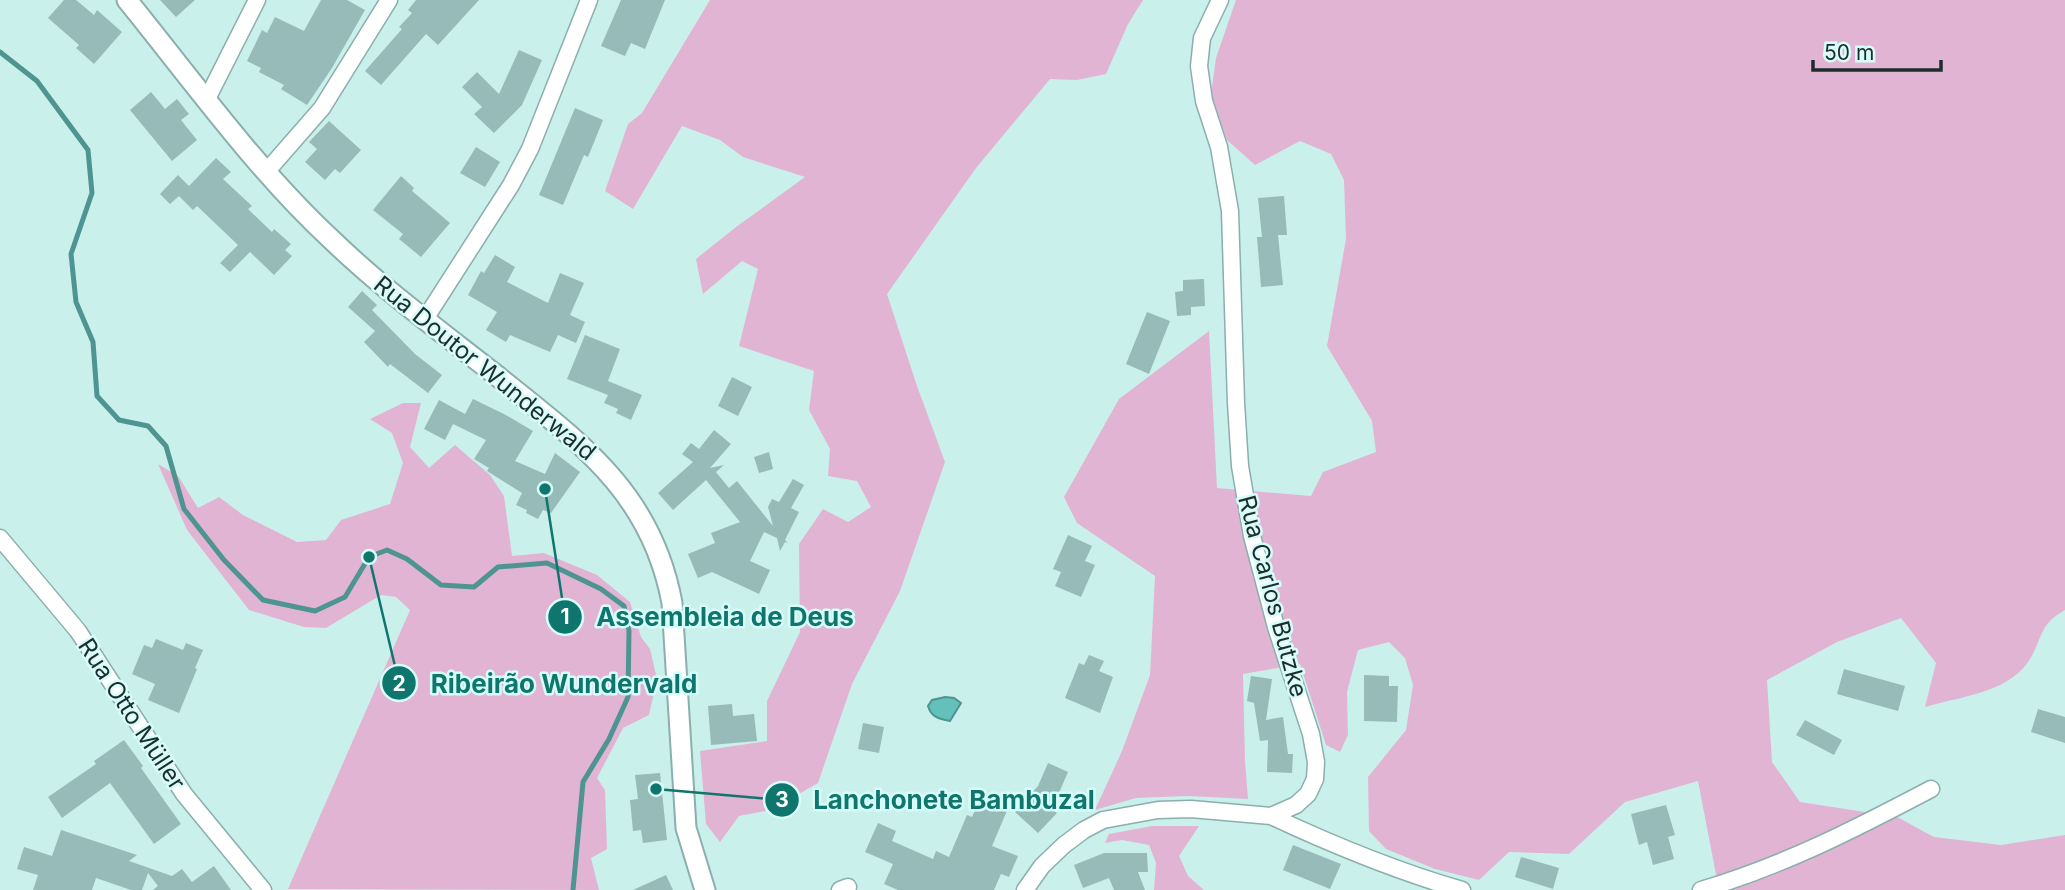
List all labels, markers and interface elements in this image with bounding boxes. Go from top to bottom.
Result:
scale bar [1813,28,1941,72]
text: 50 m [1824,40,1874,65]
street label: Rua Doutor Wunderwald [368,270,602,466]
street label: Rua Carlos Butzke [1232,492,1314,700]
callout: Assembleia de Deus [547,593,868,640]
text: Assembleia de Deus [596,601,854,632]
text: 1 [560,604,570,629]
street label: Rua Otto Müller [72,633,192,795]
callout: Ribeirão Wundervald [381,660,711,707]
text: Ribeirão Wundervald [431,668,697,699]
text: 2 [392,671,406,696]
callout: Lanchonete Bambuzal [764,777,1109,824]
text: Lanchonete Bambuzal [813,784,1095,815]
text: 3 [775,787,789,812]

